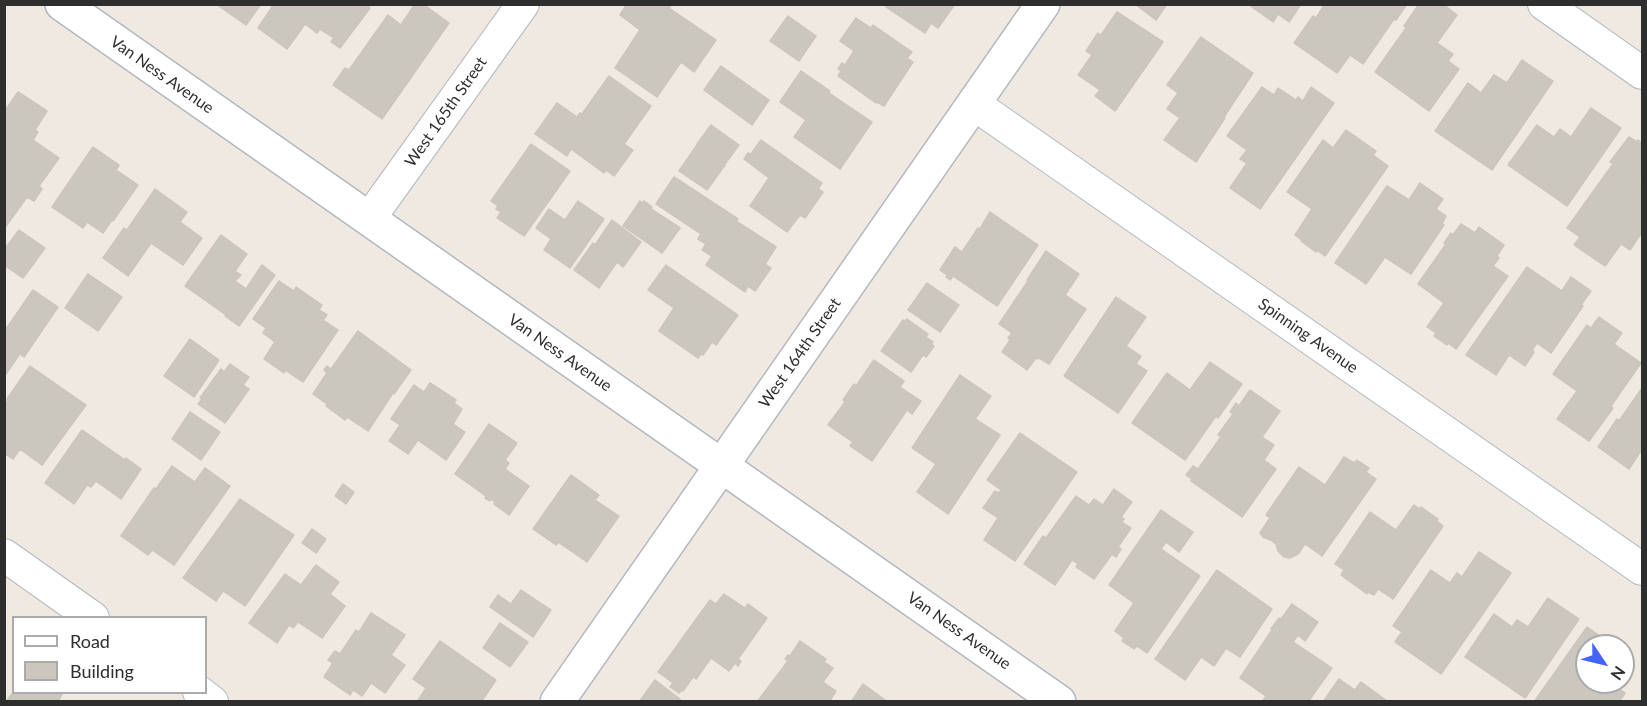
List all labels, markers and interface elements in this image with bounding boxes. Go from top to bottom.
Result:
street label: Van Ness Avenue [107,32,217,118]
street label: West 165th Street [401,53,491,171]
street label: West 164th Street [755,294,845,412]
street label: Spinning Avenue [1254,294,1362,378]
street label: Van Ness Avenue [505,310,615,396]
street label: Van Ness Avenue [904,588,1014,674]
legend [12,616,207,694]
text: Road [70,630,110,652]
north arrow [1575,634,1635,694]
text: Building [70,660,134,682]
text: N [1607,663,1630,684]

